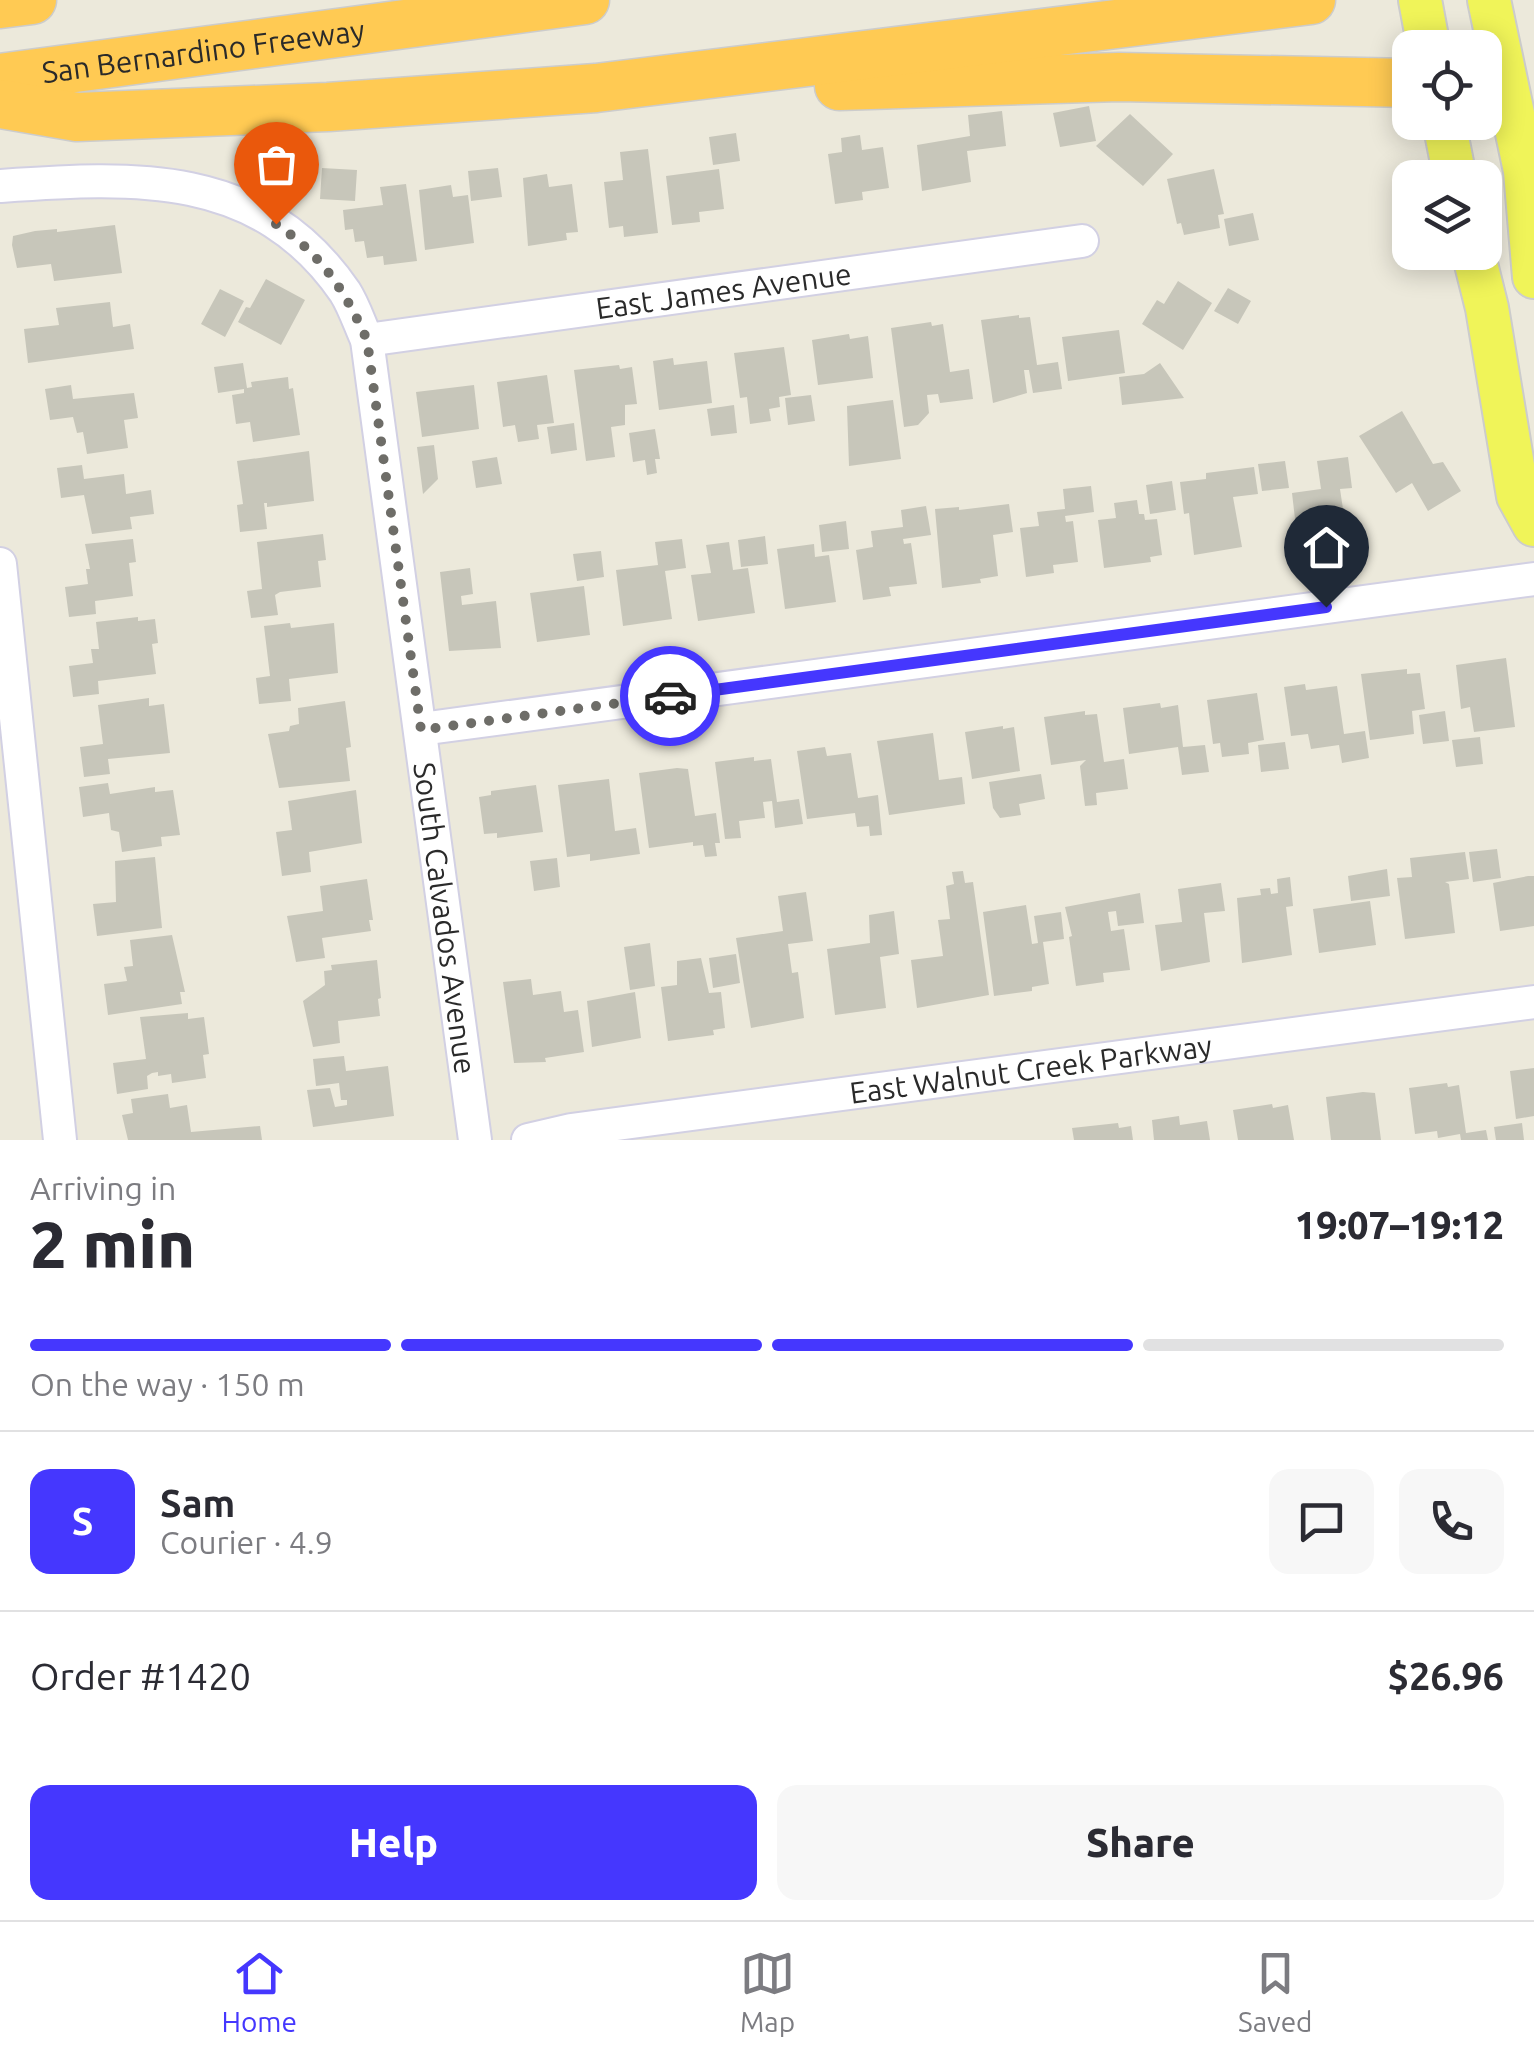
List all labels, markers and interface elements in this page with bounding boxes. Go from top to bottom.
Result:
street label: San Bernardino Freeway [40,13,367,89]
map controls [1392,30,1502,270]
button: locate [1392,30,1502,140]
pin [234,122,319,225]
icon: bag [249,137,304,192]
button: layers [1392,160,1502,270]
street label: East James Avenue [594,256,854,325]
pin [1284,505,1369,608]
icon: home [1299,520,1354,575]
courier [620,646,720,746]
icon: car [643,669,698,724]
street label: South Calvados Avenue [407,760,483,1076]
street label: East Walnut Creek Parkway [848,1028,1214,1110]
text: Arriving in [30,1170,176,1206]
text: 19:07–19:12 [1295,1204,1504,1246]
text: 2 min [30,1207,195,1280]
text: On the way · 150 m [30,1366,305,1402]
button: chat [1269,1469,1374,1574]
button: phone [1399,1469,1504,1574]
text: Sam [160,1482,235,1524]
text: S [72,1500,93,1542]
text: Courier · 4.9 [160,1524,333,1560]
text: Order #1420 [30,1655,251,1697]
text: $26.96 [1387,1655,1504,1697]
button: Help [30,1785,757,1900]
button: Share [777,1785,1504,1900]
tab: Home [221,1946,297,2037]
tab: Map [740,1946,795,2037]
tab: Saved [1238,1946,1313,2037]

